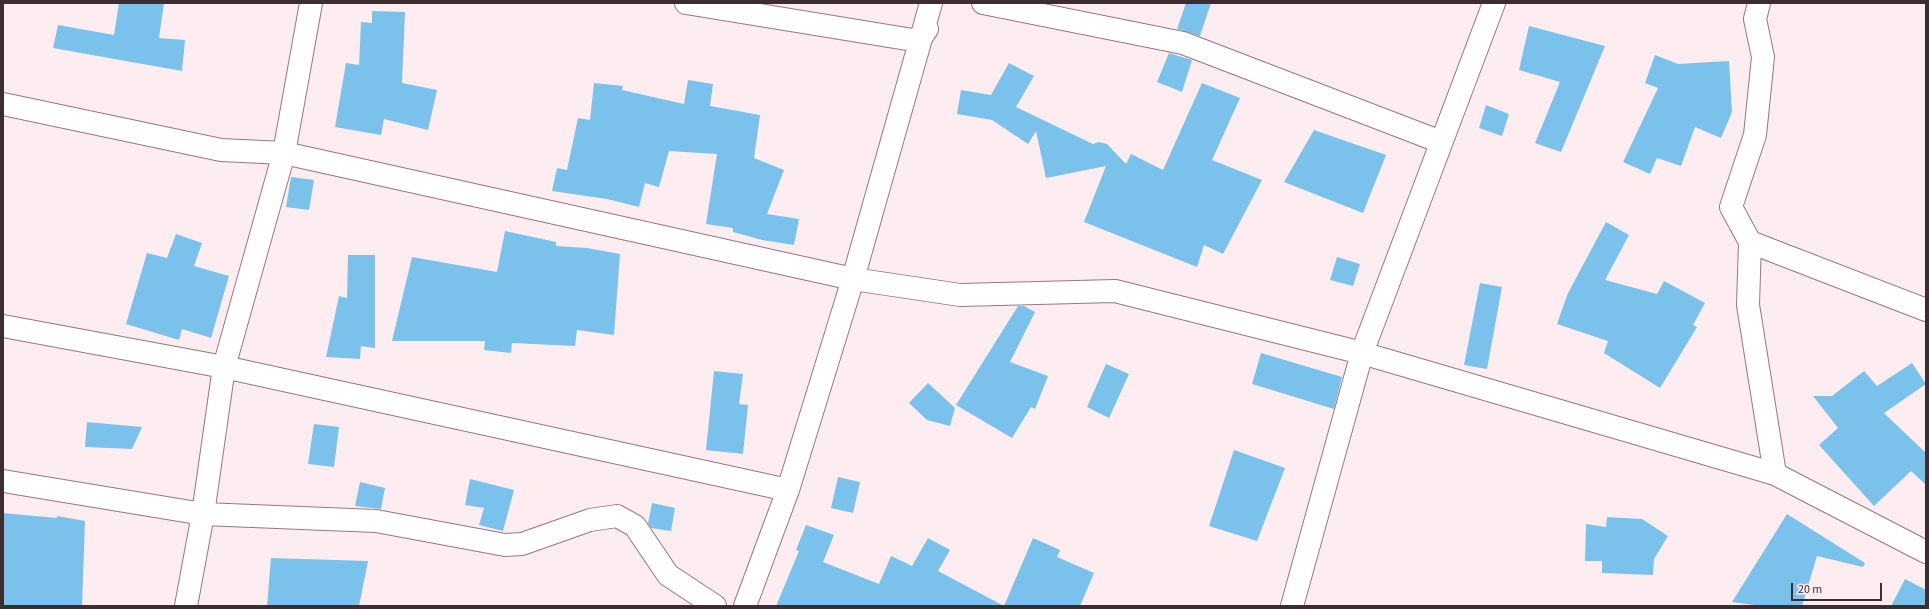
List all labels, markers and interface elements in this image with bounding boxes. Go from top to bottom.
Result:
scale bar [1793,575,1884,601]
text: 20 m [1798,581,1822,598]

